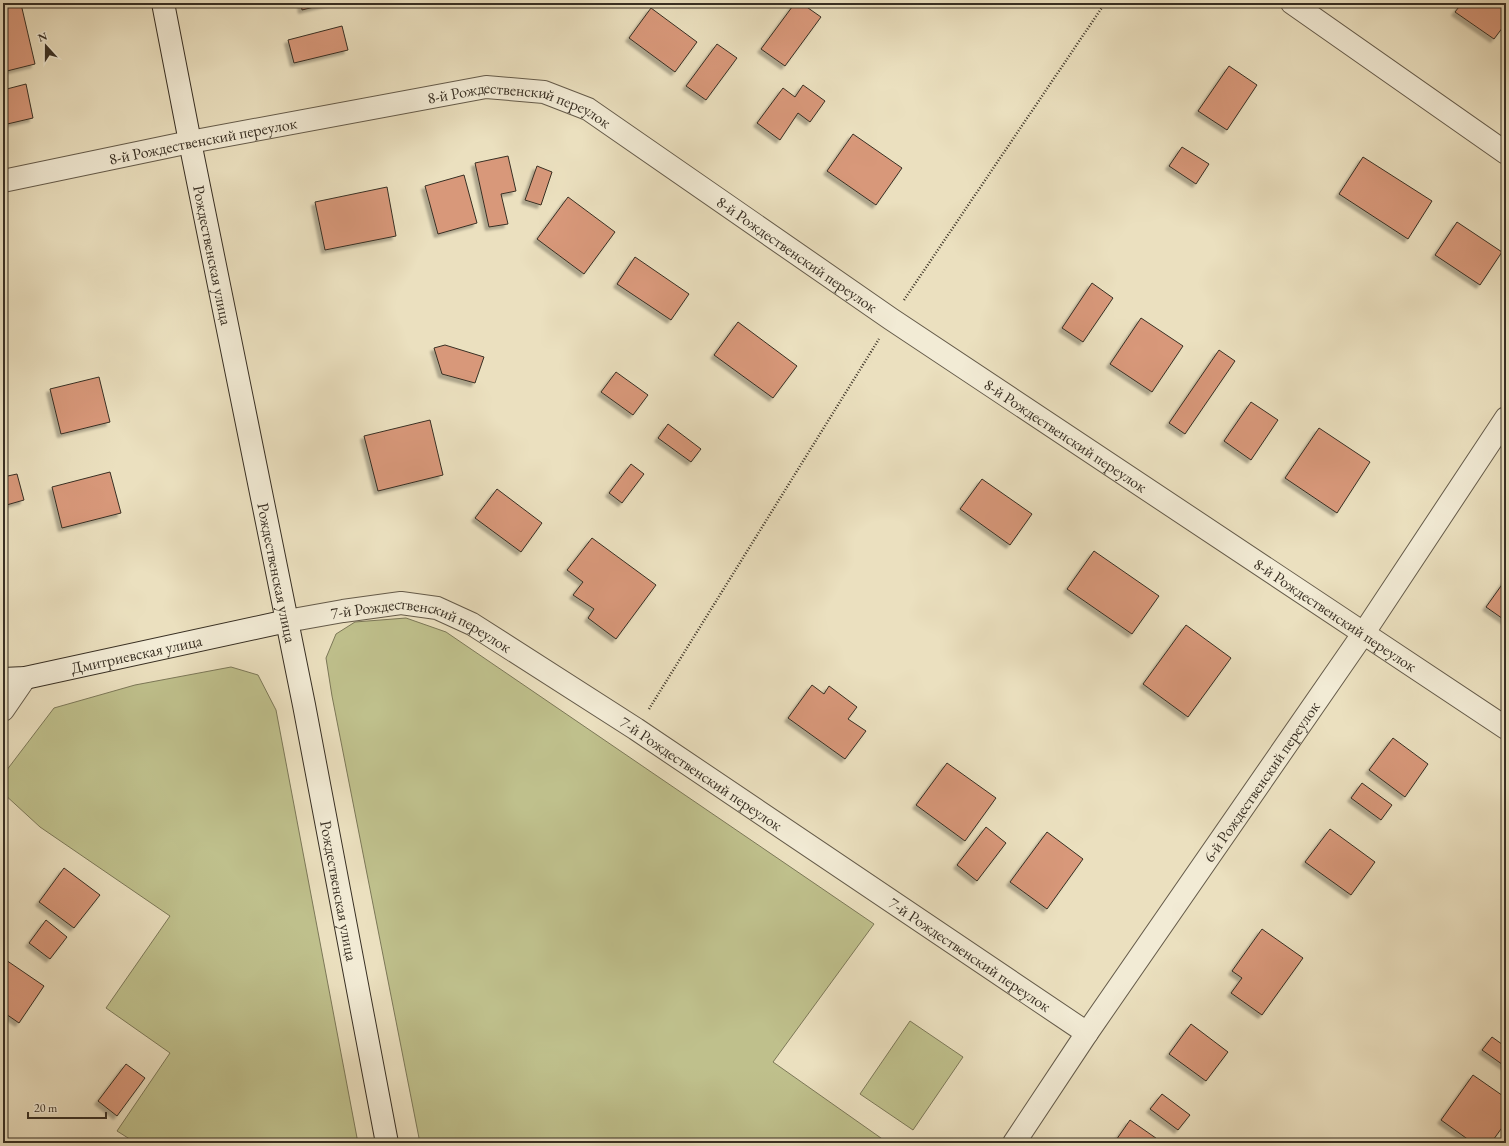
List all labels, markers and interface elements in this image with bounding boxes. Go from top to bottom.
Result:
north arrow [26,26,66,66]
text: N [36,28,49,45]
street label: 8-й Рождественский переулок [425,76,616,133]
street label: 8-й Рождественский переулок [107,112,299,169]
street label: Рождественская улица [188,183,237,328]
street label: 8-й Рождественский переулок [713,191,882,317]
street label: 8-й Рождественский переулок [980,374,1151,497]
street label: Рождественская улица [253,501,302,645]
street label: 8-й Рождественский переулок [1250,553,1421,677]
street label: 7-й Рождественский переулок [329,593,516,657]
street label: Дмитриевская улица [69,629,205,678]
street label: 6-й Рождественский переулок [1198,696,1324,866]
street label: 7-й Рождественский переулок [616,711,787,835]
street label: Рождественская улица [316,819,363,963]
street label: 7-й Рождественский переулок [885,892,1056,1017]
scale bar [28,1094,106,1120]
text: 20 m [34,1100,58,1116]

